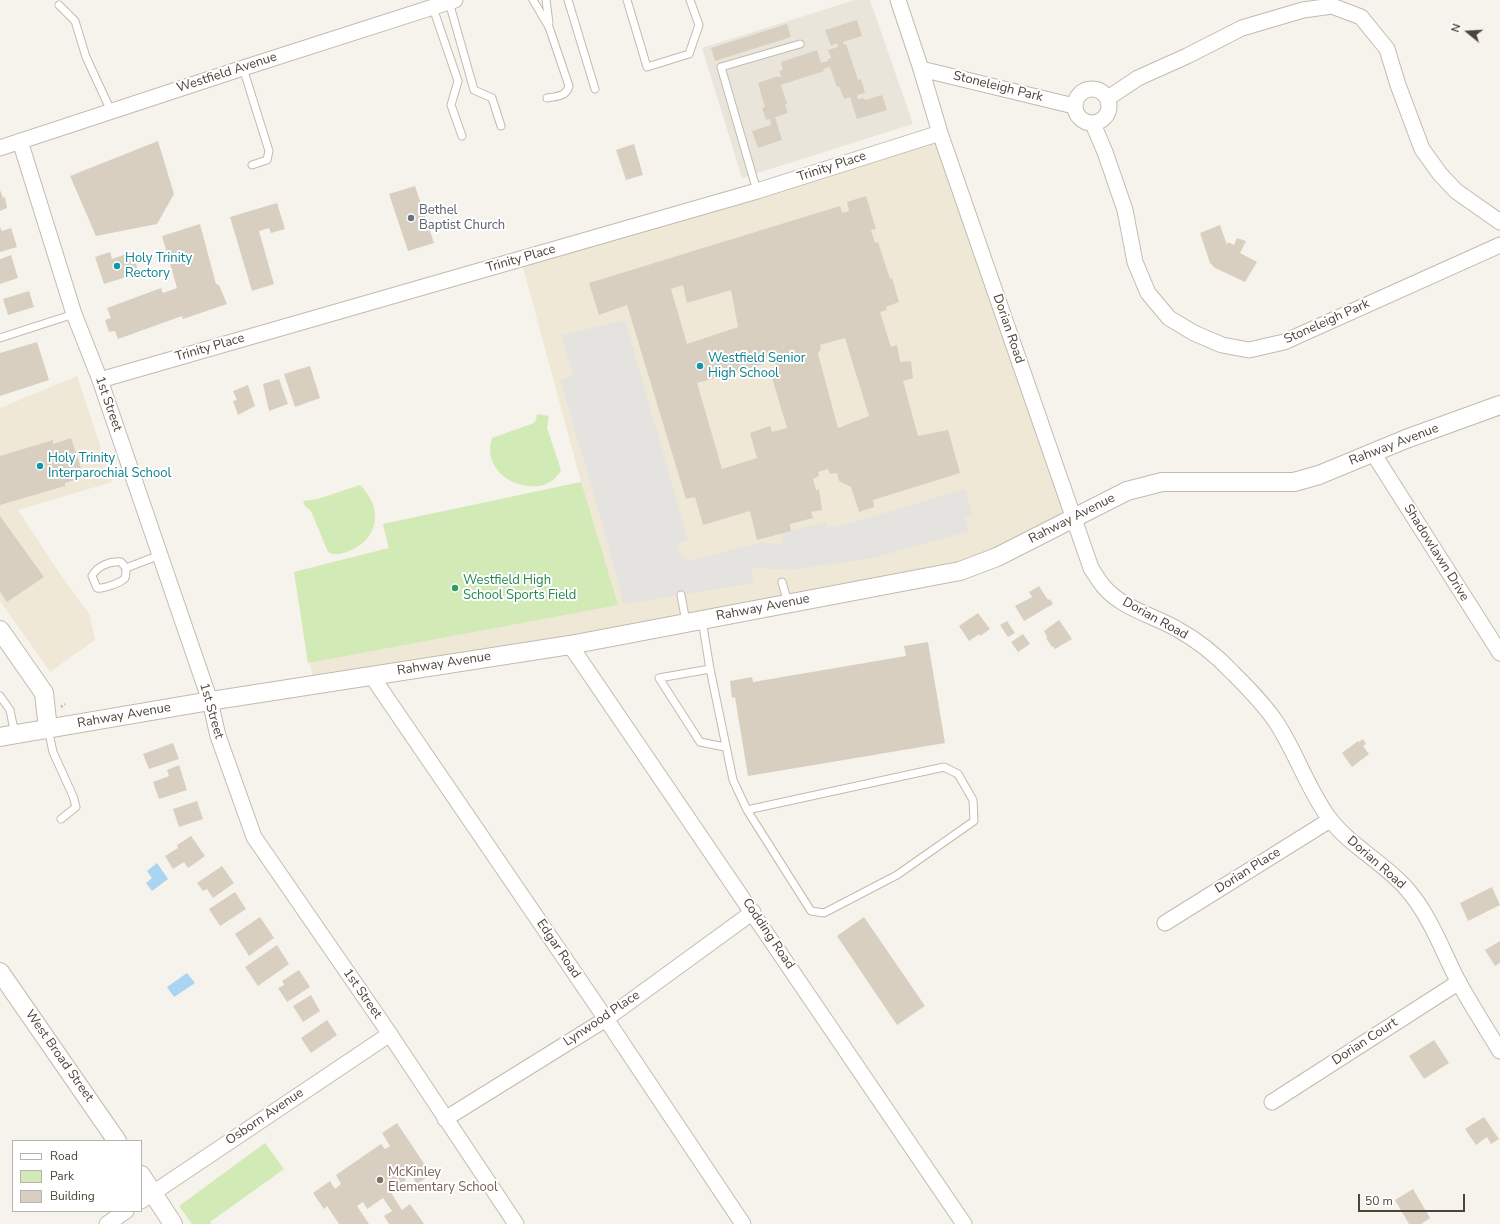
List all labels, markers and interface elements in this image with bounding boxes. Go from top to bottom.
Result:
north arrow [1448,12,1488,52]
text: N [1448,22,1465,34]
street label: Westfield Avenue [175,49,279,97]
street label: Stoneleigh Park [951,68,1045,106]
street label: Trinity Place [796,149,868,185]
place label: Bethel Baptist Church [419,203,505,234]
marker: Bethel Baptist Church [406,213,416,223]
street label: Trinity Place [485,242,557,276]
place label: Holy Trinity Rectory [125,251,192,282]
marker: Holy Trinity Rectory [112,261,122,271]
street label: Dorian Road [989,292,1027,366]
street label: Stoneleigh Park [1282,296,1372,348]
street label: Trinity Place [174,331,246,365]
place label: Westfield Senior High School [708,351,805,382]
marker: Westfield Senior High School [695,361,705,371]
street label: 1st Street [91,374,125,434]
street label: Rahway Avenue [1347,421,1441,469]
place label: Holy Trinity Interparochial School [48,451,171,482]
marker: Holy Trinity Interparochial School [35,461,45,471]
street label: Rahway Avenue [1026,491,1118,547]
street label: Shadowlawn Drive [1400,502,1472,604]
place label: Westfield High School Sports Field [463,573,576,604]
marker: Westfield High School Sports Field [450,583,460,593]
street label: Rahway Avenue [715,591,811,625]
street label: Dorian Road [1120,595,1190,643]
street label: Rahway Avenue [396,649,492,679]
street label: 1st Street [196,681,226,741]
street label: Rahway Avenue [76,700,172,732]
street label: Dorian Road [1344,833,1408,893]
street label: Dorian Place [1213,845,1283,897]
street label: Codding Road [739,896,797,972]
street label: Edgar Road [533,917,583,981]
street label: 1st Street [339,966,385,1022]
street label: Lynwood Place [561,988,643,1050]
street label: West Broad Street [22,1007,96,1105]
street label: Dorian Court [1330,1015,1400,1069]
street label: Osborn Avenue [223,1085,307,1149]
legend [12,1140,142,1212]
text: Road [50,1148,78,1164]
place label: McKinley Elementary School [388,1165,498,1196]
text: Park [50,1168,74,1184]
marker: McKinley Elementary School [375,1175,385,1185]
scale bar [1360,1186,1467,1212]
text: Building [50,1188,95,1204]
text: 50 m [1365,1193,1393,1209]

